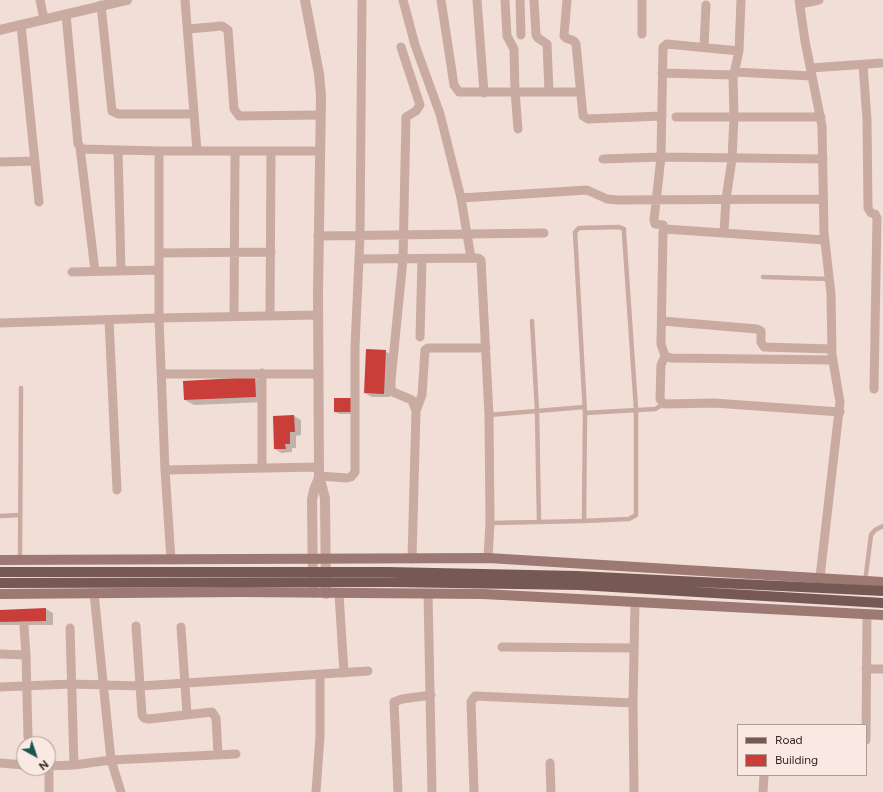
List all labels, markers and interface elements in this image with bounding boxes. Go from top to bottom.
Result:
legend [737,724,867,776]
text: Road [775,733,803,747]
north arrow [16,736,56,776]
text: Building [775,753,818,767]
text: N [36,757,51,773]

